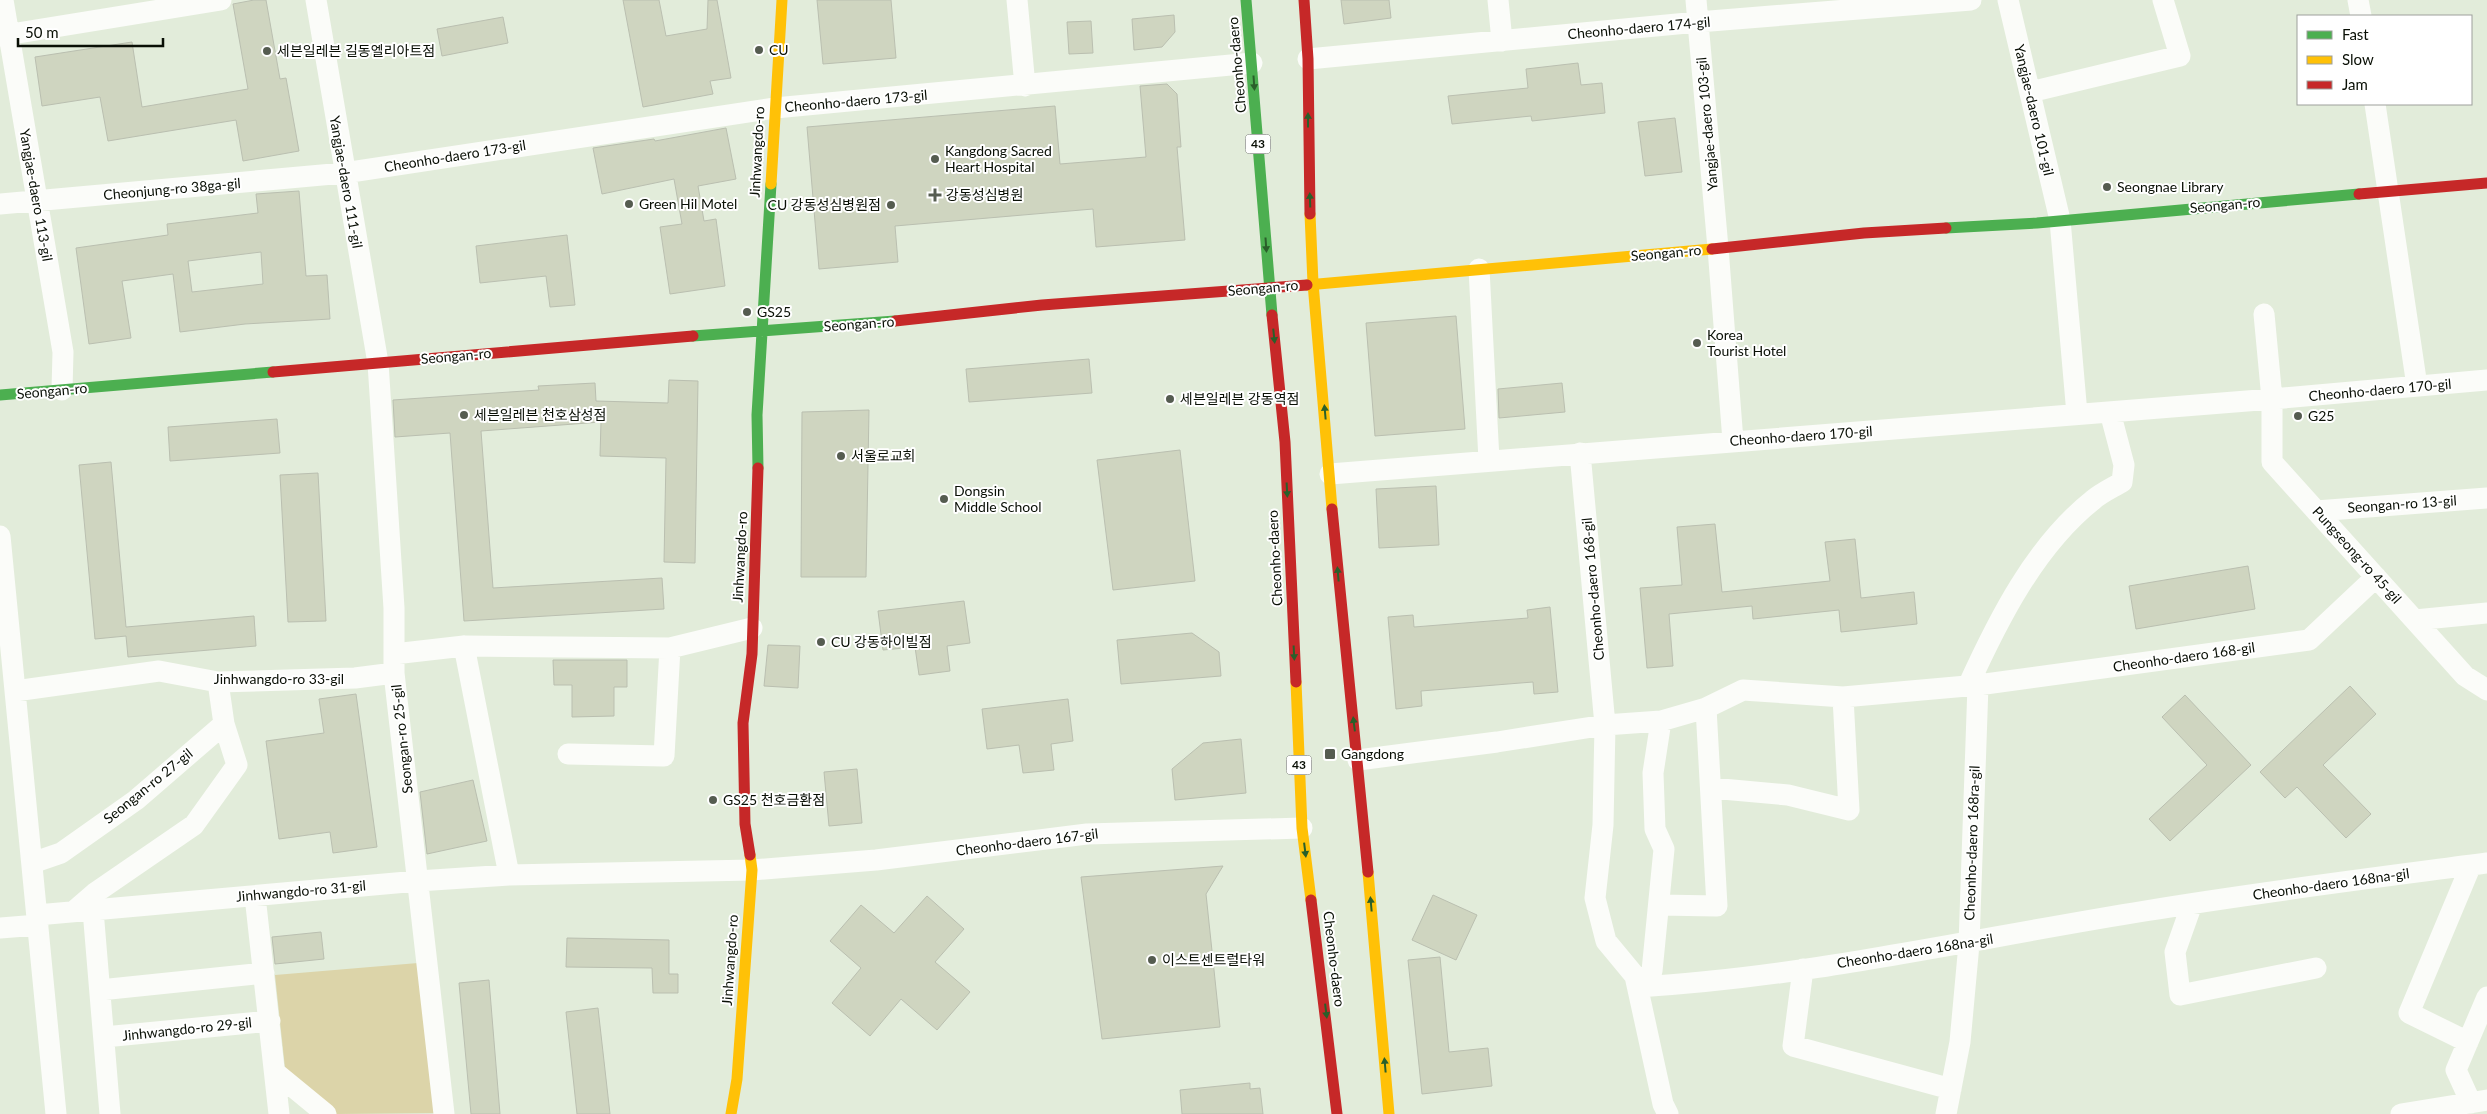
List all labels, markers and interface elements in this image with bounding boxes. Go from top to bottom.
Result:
street label: Cheonho-daero 174-gil [1567,13,1711,42]
scale bar [18,15,162,47]
legend [2297,15,2472,105]
street label: Cheonho-daero [1224,16,1249,114]
text: 50 m [25,23,59,41]
text: Fast [2342,25,2369,43]
place label: CU [769,41,789,58]
place label: 세븐일레븐 길동엘리아트점 [277,42,435,59]
street label: Yangjae-daero 101-gil [2011,43,2058,177]
marker: CU [753,44,765,56]
marker: 세븐일레븐 길동엘리아트점 [261,45,273,57]
text: Slow [2342,50,2374,68]
street label: Yangjae-daero 103-gil [1692,56,1721,192]
text: Jam [2342,75,2368,93]
one-way arrow [1250,76,1258,92]
street label: Cheonho-daero 173-gil [784,86,928,115]
street label: Jinhwangdo-ro [746,106,767,198]
one-way arrow [1304,111,1312,127]
street label: Yangjae-daero 111-gil [326,114,367,249]
street label: Yangjae-daero 113-gil [16,127,57,262]
road number: 43 [1246,134,1270,154]
street label: Cheonho-daero 173-gil [383,136,527,175]
place label: Kangdong Sacred Heart Hospital [945,142,1052,175]
marker: Kangdong Sacred Heart Hospital [929,153,941,165]
street label: Cheonjung-ro 38ga-gil [103,174,241,203]
place label: Seongnae Library [2117,178,2224,195]
marker: Seongnae Library [2101,181,2113,193]
place label: 강동성심병원 [946,186,1023,203]
marker: 강동성심병원 [928,188,942,202]
one-way arrow [1305,191,1313,207]
street label: Seongan-ro [2189,193,2261,216]
place label: Green Hil Motel [639,195,737,212]
place label: CU 강동성심병원점 [768,196,881,213]
marker: Green Hil Motel [623,198,635,210]
marker: CU 강동성심병원점 [885,199,897,211]
one-way arrow [1262,238,1270,254]
street label: Seongan-ro [1630,241,1702,264]
street label: Seongan-ro [1227,276,1299,299]
place label: GS25 [757,303,791,320]
marker: GS25 [741,306,753,318]
street label: Seongan-ro [823,313,895,334]
place label: Korea Tourist Hotel [1707,326,1786,359]
one-way arrow [1270,329,1278,345]
marker: Korea Tourist Hotel [1691,337,1703,349]
street label: Seongan-ro [420,344,492,367]
street label: Cheonho-daero 170-gil [2308,375,2452,404]
street label: Seongan-ro [16,379,88,402]
place label: 세븐일레븐 강동역점 [1180,390,1300,407]
marker: 세븐일레븐 강동역점 [1164,393,1176,405]
one-way arrow [1320,404,1328,420]
place label: 세븐일레븐 천호삼성점 [474,406,606,423]
place label: G25 [2308,407,2334,424]
marker: 세븐일레븐 천호삼성점 [458,409,470,421]
marker: G25 [2292,410,2304,422]
street label: Cheonho-daero 170-gil [1729,422,1873,449]
place label: 서울로교회 [851,447,915,464]
marker: 서울로교회 [835,450,847,462]
place label: Dongsin Middle School [954,482,1041,515]
one-way arrow [1283,482,1291,498]
street label: Seongan-ro 13-gil [2347,491,2457,516]
marker: Dongsin Middle School [938,493,950,505]
street label: Pungseong-ro 45-gil [2309,503,2405,607]
street label: Cheonho-daero [1263,509,1286,607]
street label: Jinhwangdo-ro [729,511,750,603]
street label: Cheonho-daero 168-gil [1578,517,1607,661]
one-way arrow [1334,566,1342,582]
place label: CU 강동하이빌점 [831,633,932,650]
marker: CU 강동하이빌점 [815,636,827,648]
street label: Cheonho-daero 168-gil [2112,638,2256,675]
one-way arrow [1291,645,1299,661]
street label: Jinhwangdo-ro 33-gil [214,670,344,687]
street label: Seongan-ro 25-gil [387,684,416,794]
one-way arrow [1350,716,1358,732]
street label: Seongan-ro 27-gil [100,744,196,827]
place label: Gangdong [1341,745,1404,762]
marker: Gangdong [1323,747,1337,761]
road number: 43 [1286,756,1312,774]
street label: Cheonho-daero 168ra-gil [1960,765,1983,921]
place label: GS25 천호금환점 [723,791,825,808]
marker: GS25 천호금환점 [707,794,719,806]
street label: Cheonho-daero 167-gil [955,824,1099,859]
one-way arrow [1301,842,1309,858]
street label: Cheonho-daero 168na-gil [2251,864,2410,903]
street label: Jinhwangdo-ro 31-gil [235,876,367,905]
one-way arrow [1367,895,1375,911]
street label: Cheonho-daero [1320,910,1349,1008]
street label: Jinhwangdo-ro [718,914,741,1006]
street label: Cheonho-daero 168na-gil [1836,930,1994,971]
place label: 이스트센트럴타워 [1162,951,1265,968]
marker: 이스트센트럴타워 [1146,954,1158,966]
one-way arrow [1322,1003,1330,1019]
street label: Jinhwangdo-ro 29-gil [121,1013,253,1044]
one-way arrow [1381,1057,1389,1073]

